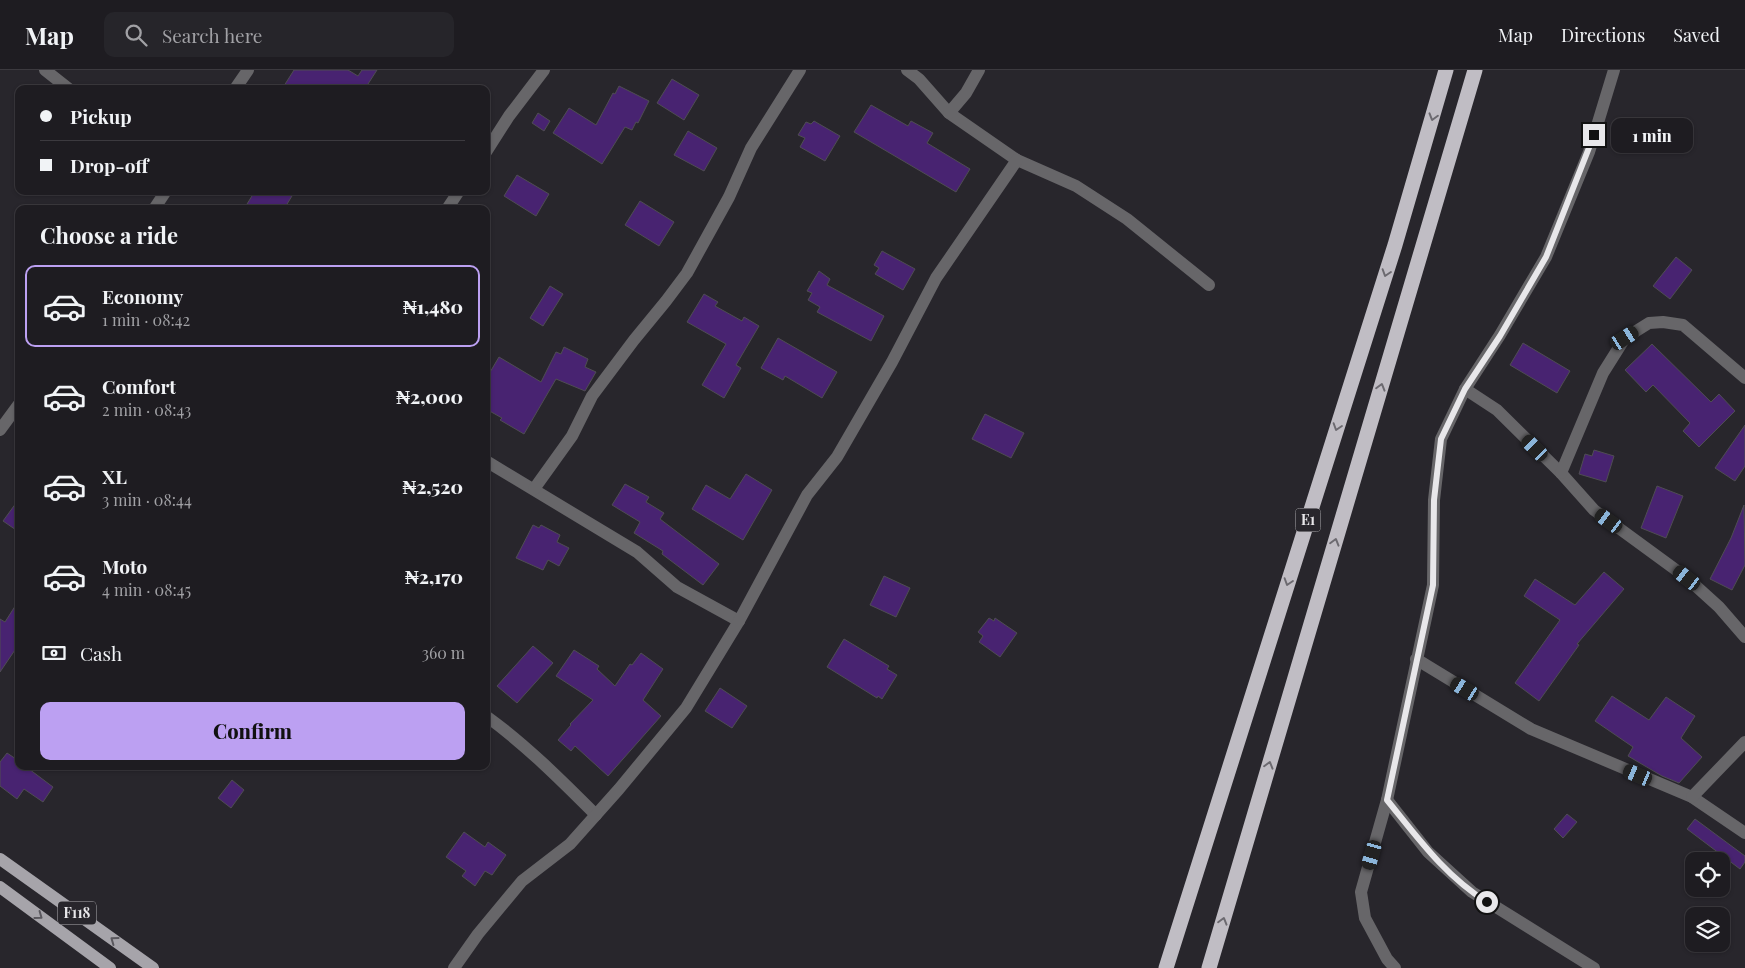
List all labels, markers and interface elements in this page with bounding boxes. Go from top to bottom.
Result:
search box [104,12,454,57]
text: Map [25,19,74,51]
icon: search [122,21,150,49]
text: Search here [162,22,262,48]
text: Map [1498,23,1533,47]
text: Directions [1561,23,1645,47]
text: Saved [1673,23,1720,47]
text: Pickup [70,103,132,129]
one-way arrow [1428,112,1438,120]
callout: 1 min [1612,118,1694,152]
route end [1583,124,1605,146]
text: 1 min [1632,125,1672,146]
text: Drop-off [70,152,148,178]
text: Choose a ride [40,220,178,250]
one-way arrow [1382,268,1392,276]
text: Economy [102,283,183,309]
icon: car [42,284,87,329]
text: ₦1,480 [403,293,463,319]
text: 1 min · 08:42 [102,309,190,330]
car [1608,324,1641,352]
text: Comfort [102,373,176,399]
icon: car [42,374,87,419]
text: ₦2,000 [396,383,463,409]
one-way arrow [1375,383,1385,391]
text: 2 min · 08:43 [102,399,191,420]
one-way arrow [1333,423,1343,431]
car [1519,432,1550,464]
text: XL [102,463,127,489]
icon: car [42,464,87,509]
text: ₦2,520 [402,473,463,499]
text: 3 min · 08:44 [102,489,192,510]
car [1592,506,1625,536]
road number: E1 [1296,508,1320,532]
one-way arrow [1329,539,1339,547]
text: Moto [102,553,147,579]
icon: car [42,554,87,599]
text: ₦2,170 [405,563,463,589]
car [1670,563,1703,593]
one-way arrow [1284,578,1294,586]
text: 4 min · 08:45 [102,579,191,600]
icon: cash [40,639,68,667]
text: Cash [80,640,122,666]
text: 360 m [422,642,465,663]
car [1448,675,1481,703]
button: Confirm [40,702,465,760]
one-way arrow [1263,762,1273,770]
car [1621,762,1654,788]
car [1360,839,1383,871]
map controls [1685,852,1730,952]
button: locate [1685,852,1730,897]
route start [1476,891,1498,913]
road number: F118 [58,901,96,924]
button: layers [1685,907,1730,952]
one-way arrow [33,910,43,919]
one-way arrow [1217,918,1227,926]
one-way arrow [111,937,120,945]

